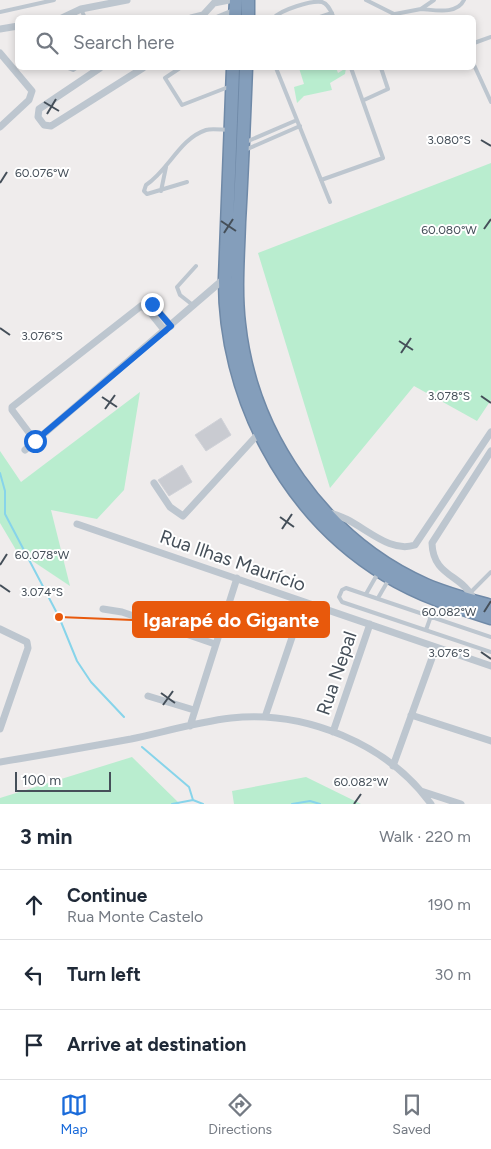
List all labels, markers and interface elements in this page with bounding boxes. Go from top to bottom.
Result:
search box [15,15,476,70]
icon: search [33,29,61,57]
text: Search here [73,31,175,54]
text: 3.080°S [427,133,471,147]
text: 60.076°W [15,166,69,180]
text: 60.080°W [421,223,477,237]
route end [141,293,164,316]
text: 3.076°S [21,329,63,343]
text: 3.078°S [428,389,470,403]
route start [24,430,47,453]
street label: Rua Ilhas Maurício [157,525,309,596]
text: 60.078°W [15,548,70,562]
text: 3.074°S [21,585,63,599]
callout: Igarapé do Gigante [133,602,329,637]
text: 60.082°W [422,605,477,619]
text: Igarapé do Gigante [143,608,319,632]
street label: Rua Nepal [311,628,362,718]
text: 3.076°S [428,646,470,660]
scale bar [15,769,111,792]
text: 100 m [22,772,61,789]
text: 60.082°W [334,775,389,789]
text: 3 min [20,824,72,849]
text: Walk · 220 m [379,827,471,846]
text: Continue [67,884,147,907]
icon: ahead [20,891,48,919]
text: 190 m [428,895,471,914]
text: Rua Monte Castelo [67,907,203,926]
icon: left [20,961,48,989]
text: Turn left [67,963,141,986]
text: 30 m [434,965,471,984]
icon: arrive [20,1031,48,1059]
text: Arrive at destination [67,1033,246,1056]
tab: Map [60,1091,88,1138]
tab: Directions [208,1091,272,1138]
tab: Saved [392,1091,431,1138]

